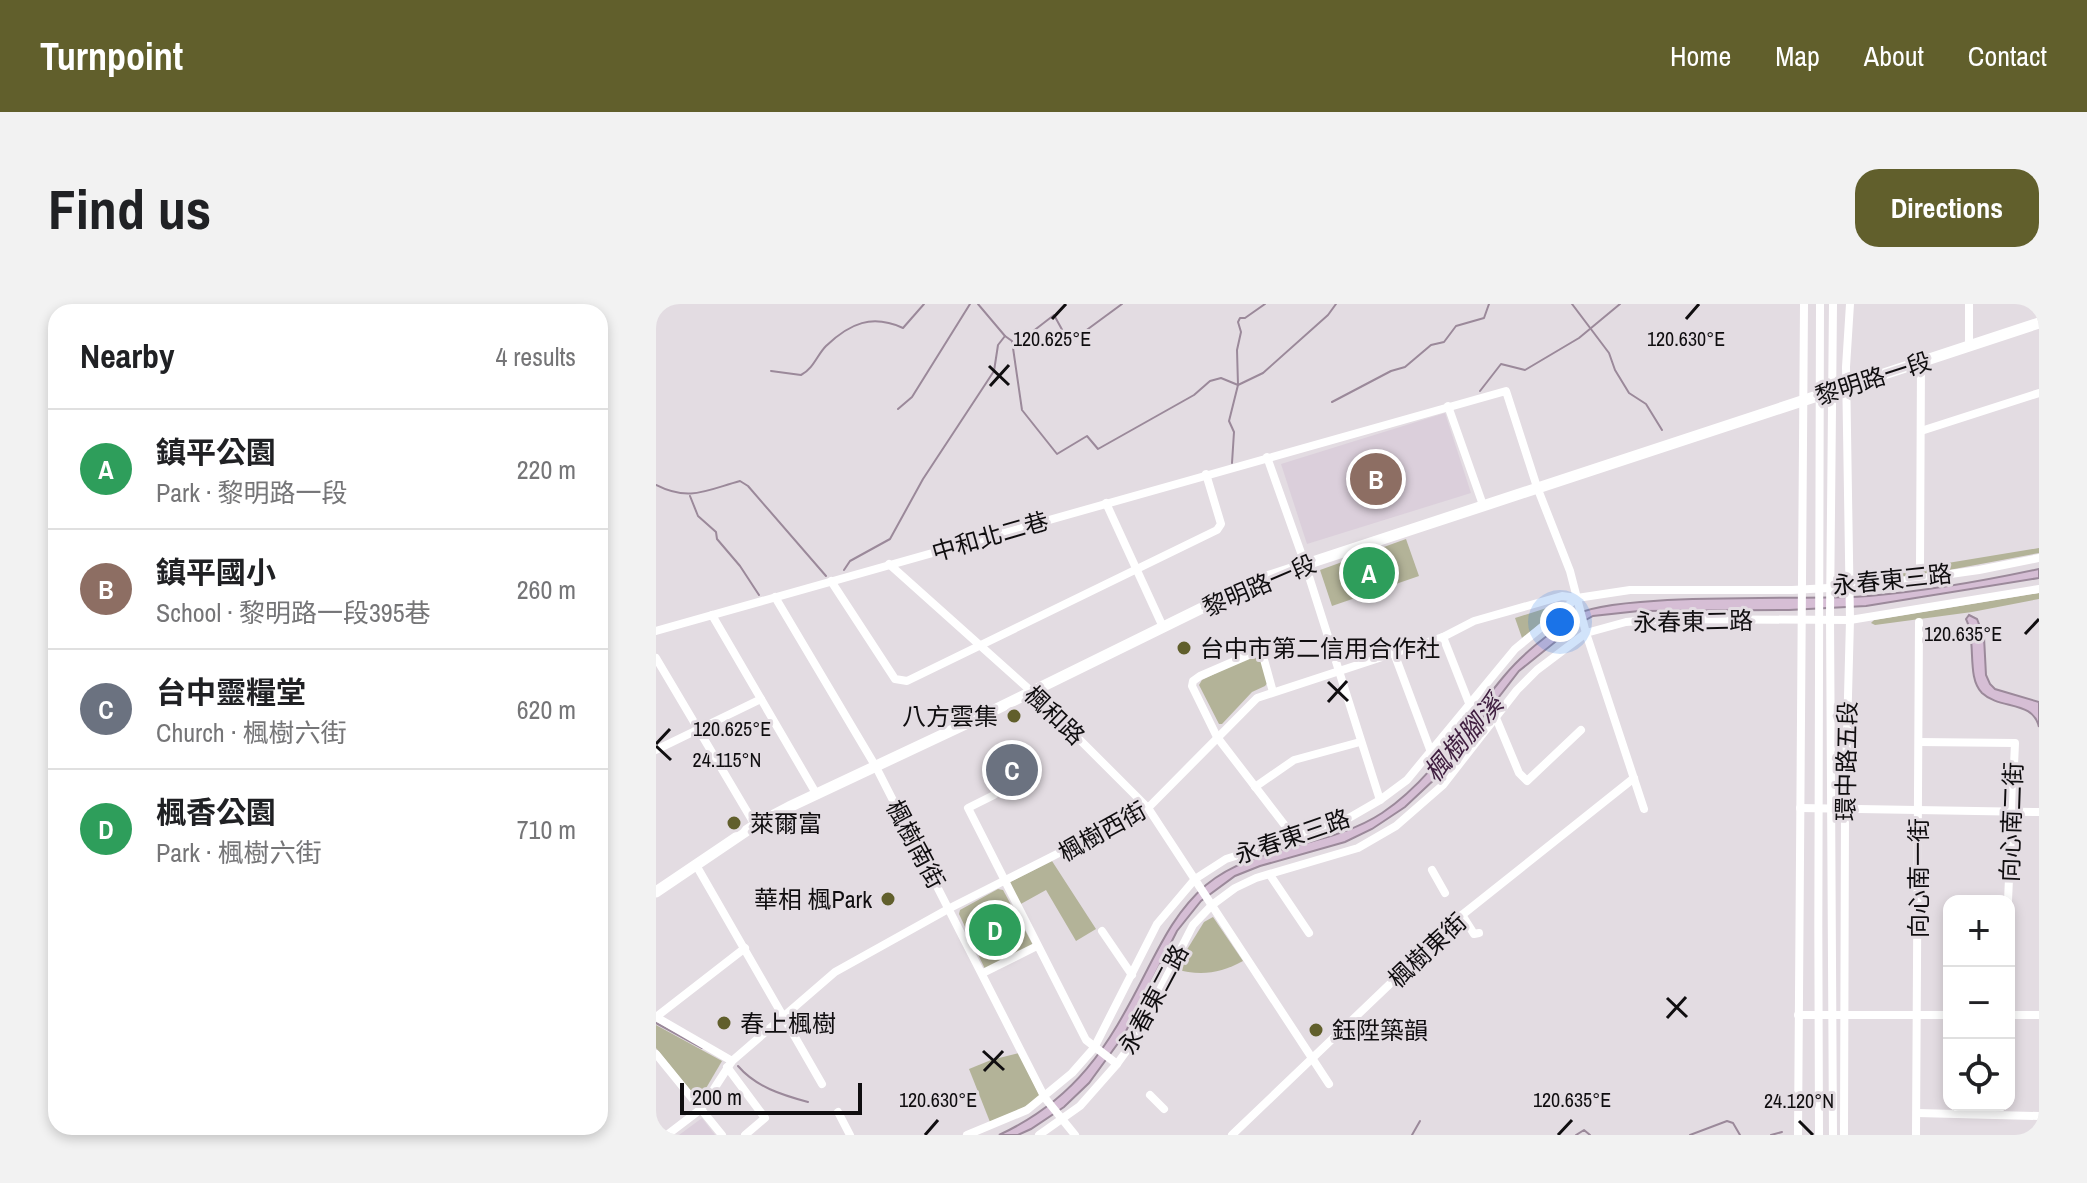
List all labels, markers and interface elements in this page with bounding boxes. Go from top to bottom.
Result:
text: Turnpoint [40,31,183,82]
text: Home [1670,37,1731,75]
text: Map [1775,37,1820,75]
text: About [1864,37,1924,75]
text: Contact [1968,37,2047,75]
button: Directions [1855,169,2039,247]
text: Find us [48,171,211,246]
text: 120.625°E [1013,325,1091,352]
text: 120.630°E [1647,325,1725,352]
text: Nearby [80,333,175,379]
text: 4 results [495,339,576,374]
street label: 黎明路一段 [1811,344,1935,412]
text: 鎮平公園 [156,432,276,472]
pin: B [1350,449,1402,509]
text: A [98,452,114,487]
text: 220 m [517,452,576,487]
text: Park · 黎明路一段 [156,475,348,510]
street label: 中和北二巷 [928,504,1052,568]
pin: A [1343,543,1395,603]
street label: 黎明路一段 [1198,547,1320,623]
text: 鎮平國小 [156,552,276,592]
street label: 永春東三路 [1831,557,1953,601]
text: B [98,572,114,607]
text: 260 m [517,572,576,607]
text: School · 黎明路一段395巷 [156,595,431,630]
your location [1540,602,1580,642]
street label: 永春東二路 [1633,604,1753,638]
text: 120.635°E [1924,620,2002,647]
place label: 台中市第二信用合作社 [1200,632,1440,664]
marker: 台中市第二信用合作社 [1175,639,1193,657]
text: 台中靈糧堂 [156,672,306,712]
street label: 楓和路 [1018,678,1092,752]
water label: 楓樹腳溪 [1416,684,1513,789]
text: C [98,692,114,727]
text: 620 m [517,692,576,727]
place label: 八方雲集 [902,700,998,732]
street label: 環中路五段 [1829,701,1863,821]
marker: 八方雲集 [1005,707,1023,725]
text: Church · 楓樹六街 [156,715,347,750]
text: 120.625°E [693,715,771,742]
pin: C [986,740,1038,800]
text: 24.115°N [693,746,761,773]
street label: 向心南二街 [1993,761,2029,883]
text: 楓香公園 [156,792,276,832]
street label: 楓樹南街 [879,794,953,894]
street label: 楓樹西街 [1052,794,1152,868]
street label: 永春東三路 [1230,801,1354,871]
place label: 萊爾富 [750,807,822,839]
text: D [98,812,114,847]
text: 710 m [517,812,576,847]
marker: 萊爾富 [725,814,743,832]
street label: 向心南一街 [1902,818,1934,938]
text: Park · 楓樹六街 [156,835,322,870]
place label: 華相 楓Park [754,883,872,915]
marker: 華相 楓Park [879,890,897,908]
map controls [1943,895,2015,1111]
button: + [1943,895,2015,967]
pin: D [969,900,1021,960]
street label: 楓樹東街 [1381,906,1473,994]
street label: 永春東二路 [1111,939,1195,1059]
button: − [1943,967,2015,1039]
place label: 春上楓樹 [740,1007,836,1039]
marker: 春上楓樹 [715,1014,733,1032]
place label: 鈺陞築韻 [1332,1014,1428,1046]
marker: 鈺陞築韻 [1307,1021,1325,1039]
button: locate [1943,1039,2015,1111]
scale bar [680,1079,862,1115]
text: 200 m [692,1082,742,1112]
text: 120.630°E [899,1086,977,1113]
text: 120.635°E [1533,1086,1611,1113]
text: 24.120°N [1764,1087,1834,1114]

